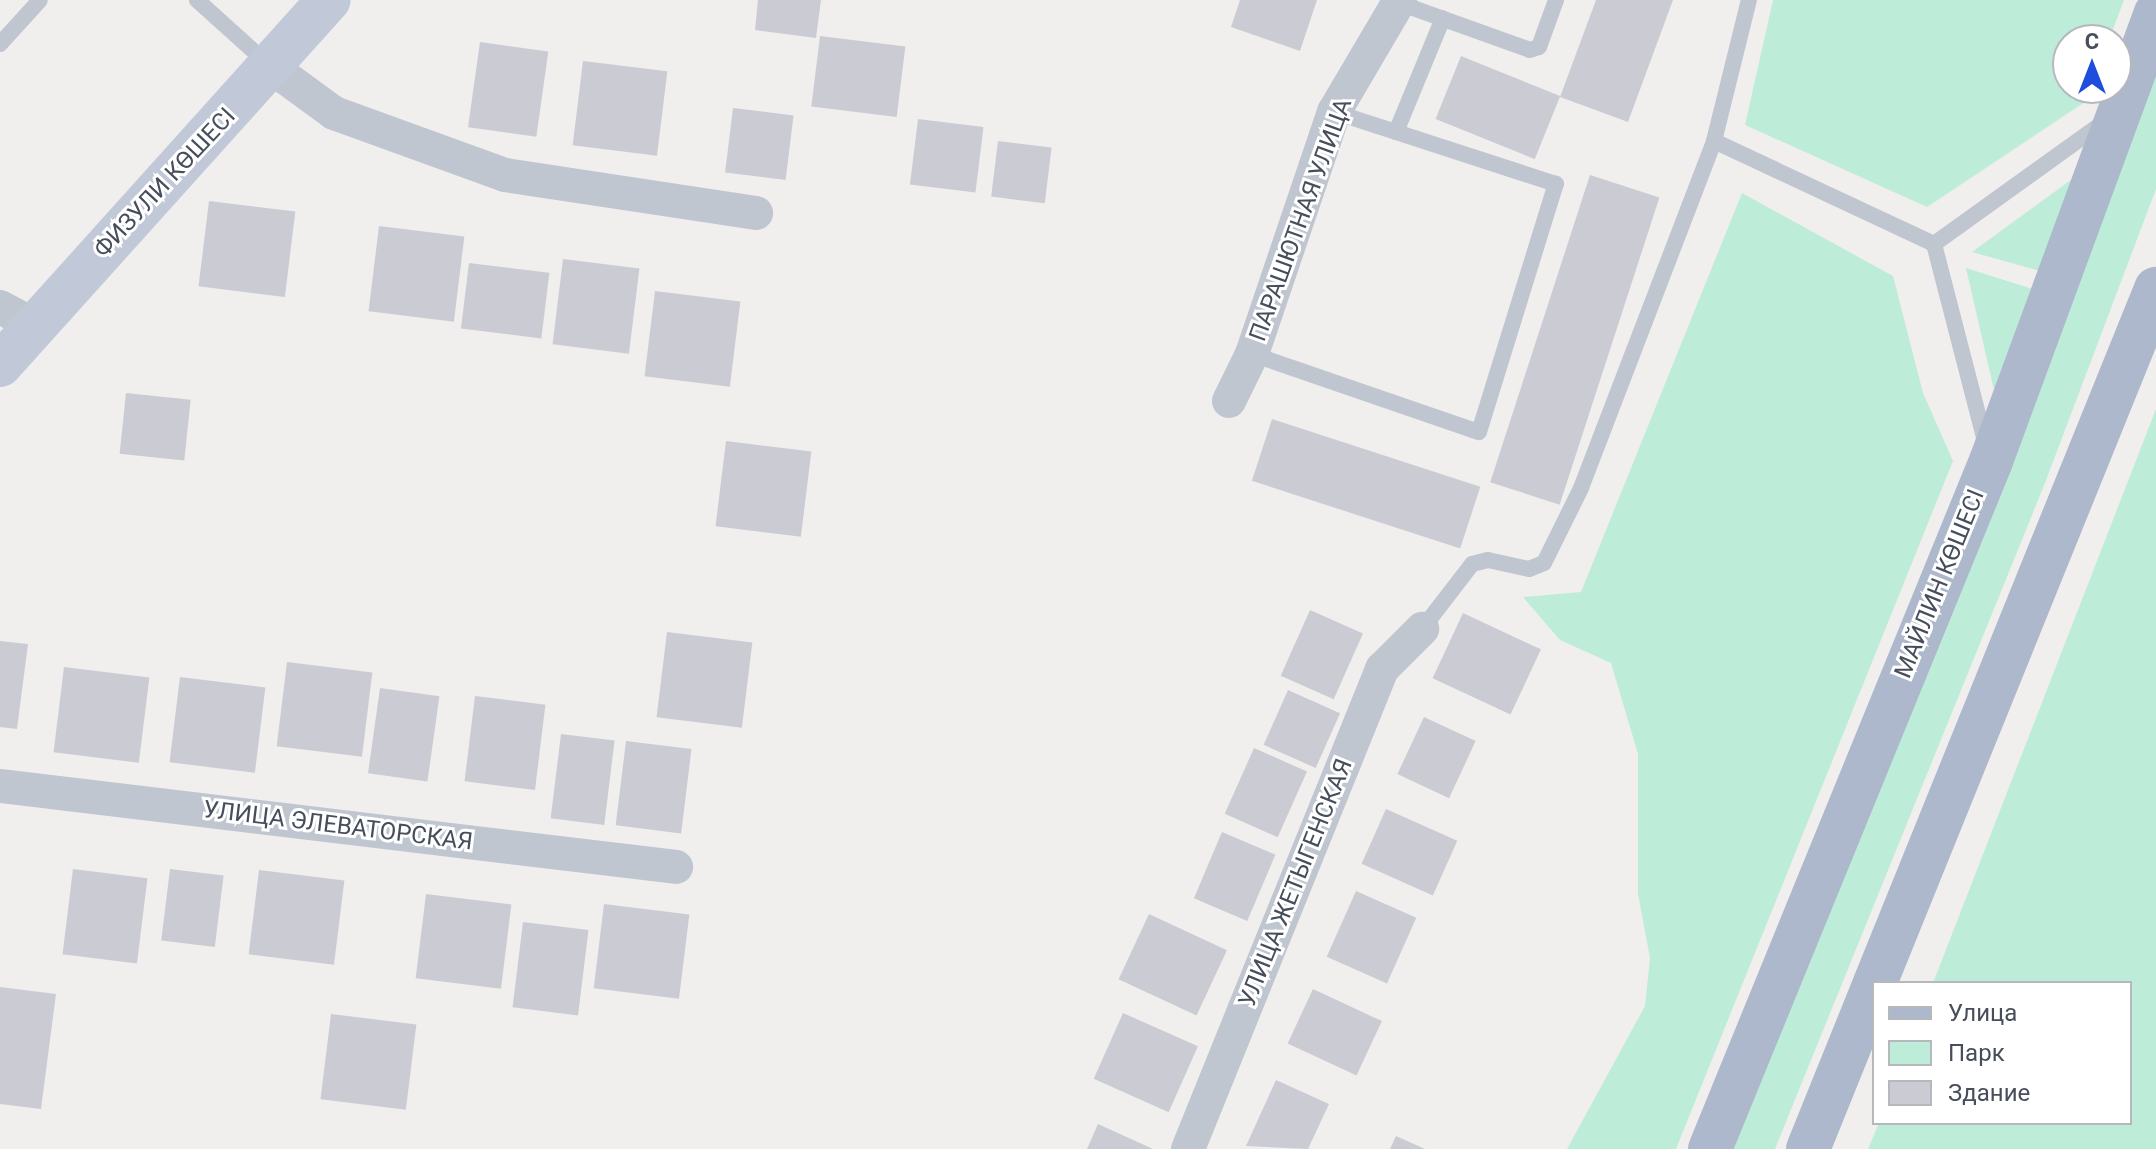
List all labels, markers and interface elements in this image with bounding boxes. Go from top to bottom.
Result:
north arrow [2052,24,2132,104]
text: С [2085,29,2099,54]
street label: ПАРАШЮТНАЯ УЛИЦА [1244,95,1358,345]
street label: ФИЗУЛИ КӨШЕСІ [88,102,242,264]
street label: МАЙЛИН КӨШЕСІ [1889,485,1991,683]
street label: УЛИЦА ЖЕТЫГЕНСКАЯ [1233,755,1359,1011]
street label: УЛИЦА ЭЛЕВАТОРСКАЯ [202,795,474,857]
legend [1872,981,2132,1125]
text: Улица [1948,999,2017,1027]
text: Парк [1948,1039,2005,1067]
text: Здание [1948,1079,2030,1107]

